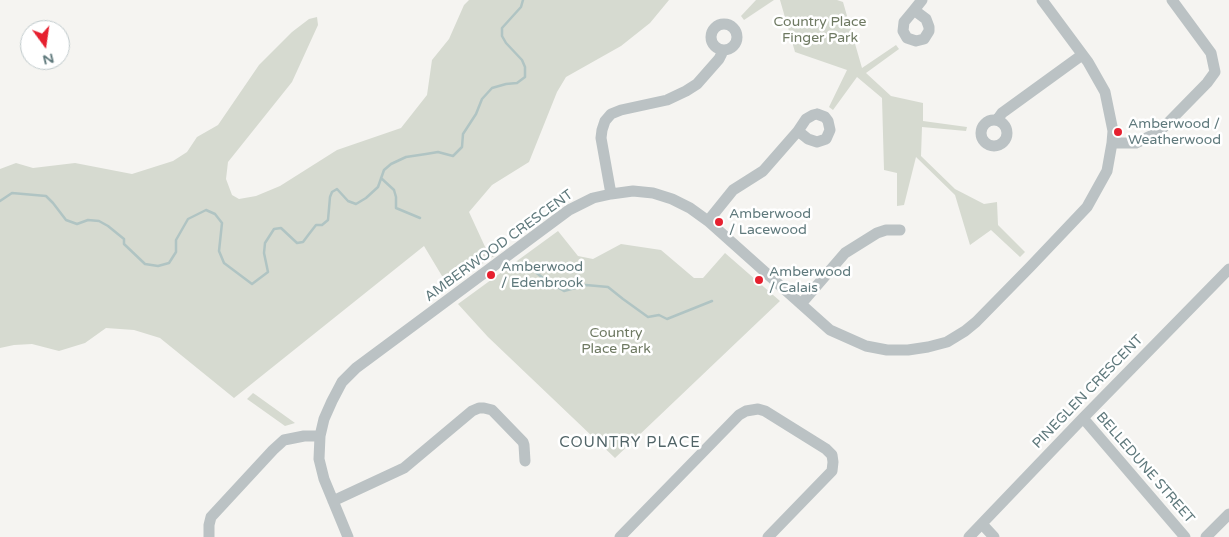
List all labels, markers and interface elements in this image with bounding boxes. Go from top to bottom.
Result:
park label: Country Place Finger Park [774,14,866,46]
north arrow [20,20,70,70]
text: N [41,49,56,69]
place label: Amberwood / Weatherwood [1128,116,1221,148]
marker: Amberwood / Weatherwood [1112,126,1124,138]
street label: AMBERWOOD CRESCENT [422,187,576,305]
place label: Amberwood / Lacewood [729,206,811,238]
marker: Amberwood / Lacewood [713,216,725,228]
place label: Amberwood / Edenbrook [501,259,584,292]
place label: Amberwood / Calais [769,264,851,296]
marker: Amberwood / Edenbrook [485,269,497,281]
marker: Amberwood / Calais [753,274,765,286]
park label: Country Place Park [581,325,651,358]
street label: PINEGLEN CRESCENT [1029,332,1147,452]
street label: BELLEDUNE STREET [1092,409,1198,527]
district label: COUNTRY PLACE [558,434,702,452]

